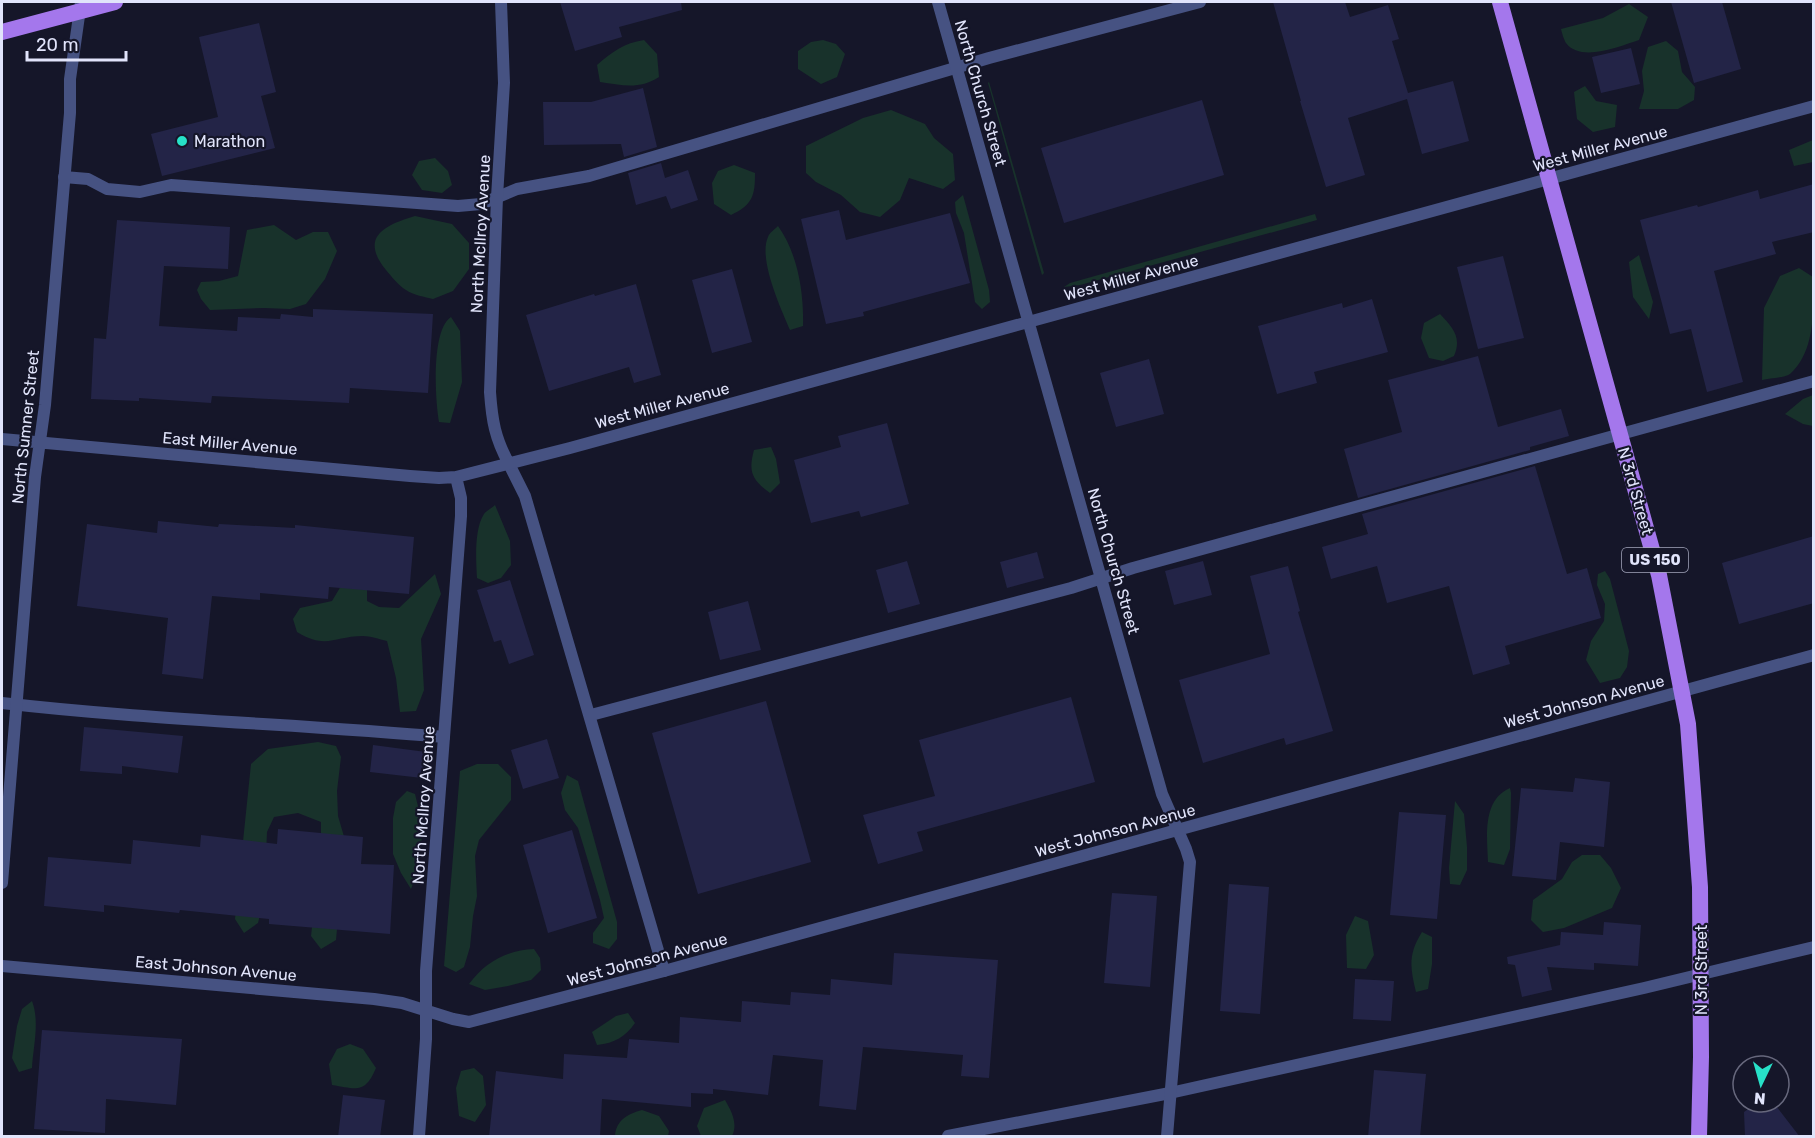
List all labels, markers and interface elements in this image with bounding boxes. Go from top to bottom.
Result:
street label: North Church Street [951,18,1010,168]
scale bar [27,24,126,62]
text: 20 m [36,34,78,56]
street label: West Miller Avenue [1531,121,1669,176]
place label: Marathon [194,132,265,151]
marker: Marathon [175,134,189,148]
street label: North McIlroy Avenue [467,154,494,314]
street label: West Miller Avenue [1062,250,1200,305]
street label: North Sumner Street [8,349,43,505]
street label: West Miller Avenue [593,378,731,433]
street label: East Miller Avenue [162,428,298,459]
street label: N 3rd Street [1614,445,1657,537]
street label: North Church Street [1084,486,1143,636]
road number: US 150 [1622,548,1688,572]
street label: West Johnson Avenue [1502,671,1666,732]
street label: North McIlroy Avenue [408,725,439,885]
street label: West Johnson Avenue [1033,800,1197,861]
street label: N 3rd Street [1692,925,1711,1015]
street label: West Johnson Avenue [565,929,729,990]
street label: East Johnson Avenue [134,952,298,985]
north arrow [1731,1054,1791,1114]
text: N [1753,1088,1766,1108]

